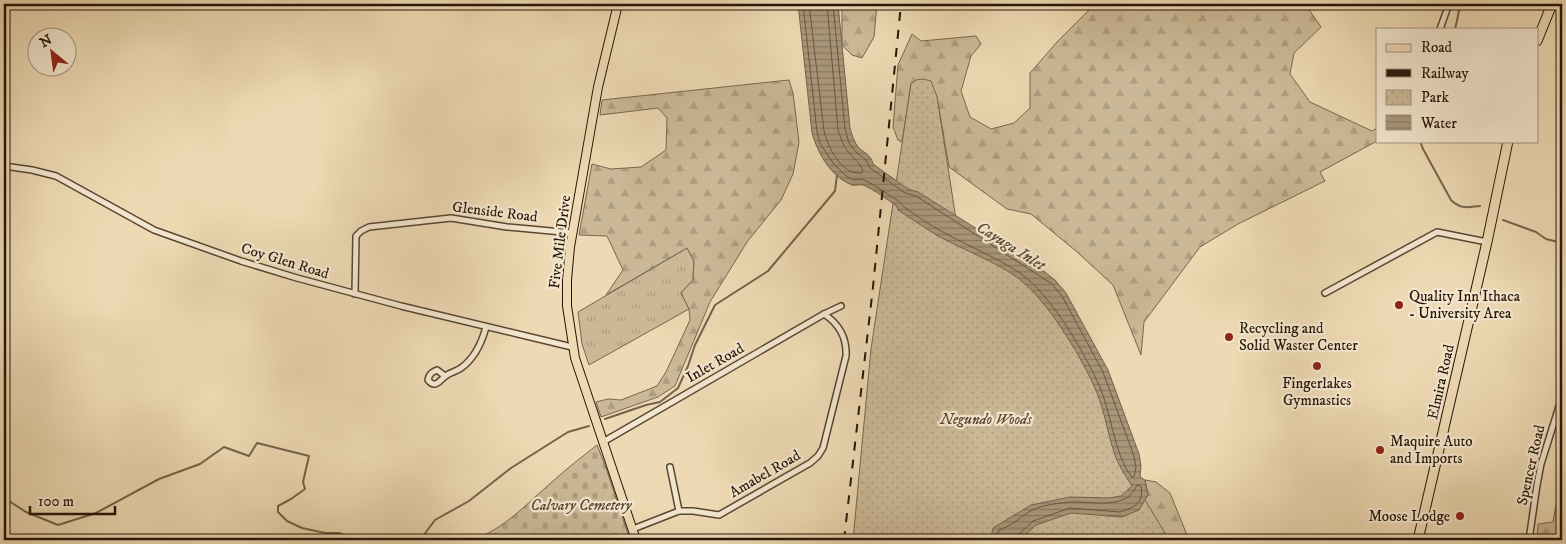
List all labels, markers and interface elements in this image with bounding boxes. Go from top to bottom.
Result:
north arrow [28,28,78,78]
legend [1376,28,1538,142]
text: N [37,31,56,52]
text: Road [1421,38,1453,57]
text: Railway [1421,64,1469,83]
text: Park [1421,88,1450,107]
text: Water [1420,114,1457,133]
street label: Five Mile Drive [545,194,575,290]
street label: Glenside Road [451,197,539,227]
water label: Cayuga Inlet [973,217,1050,276]
street label: Coy Glen Road [239,239,332,284]
place label: Quality Inn Ithaca - University Area [1409,287,1521,323]
marker: Quality Inn Ithaca - University Area [1393,299,1405,311]
place label: Recycling and Solid Waster Center [1239,319,1358,355]
marker: Recycling and Solid Waster Center [1223,331,1235,343]
street label: Inlet Road [683,339,748,387]
street label: Elmira Road [1423,342,1459,421]
marker: Fingerlakes Gymnastics [1311,360,1323,372]
place label: Fingerlakes Gymnastics [1282,374,1352,410]
park label: Negundo Woods [939,410,1032,429]
street label: Spencer Road [1513,422,1550,507]
place label: Maquire Auto and Imports [1390,432,1473,468]
marker: Maquire Auto and Imports [1374,444,1386,456]
street label: Amabel Road [726,446,804,502]
scale bar [30,484,115,516]
text: 100 m [38,492,74,511]
park label: Calvary Cemetery [531,496,632,515]
place label: Moose Lodge [1368,507,1450,526]
marker: Moose Lodge [1454,510,1466,522]

